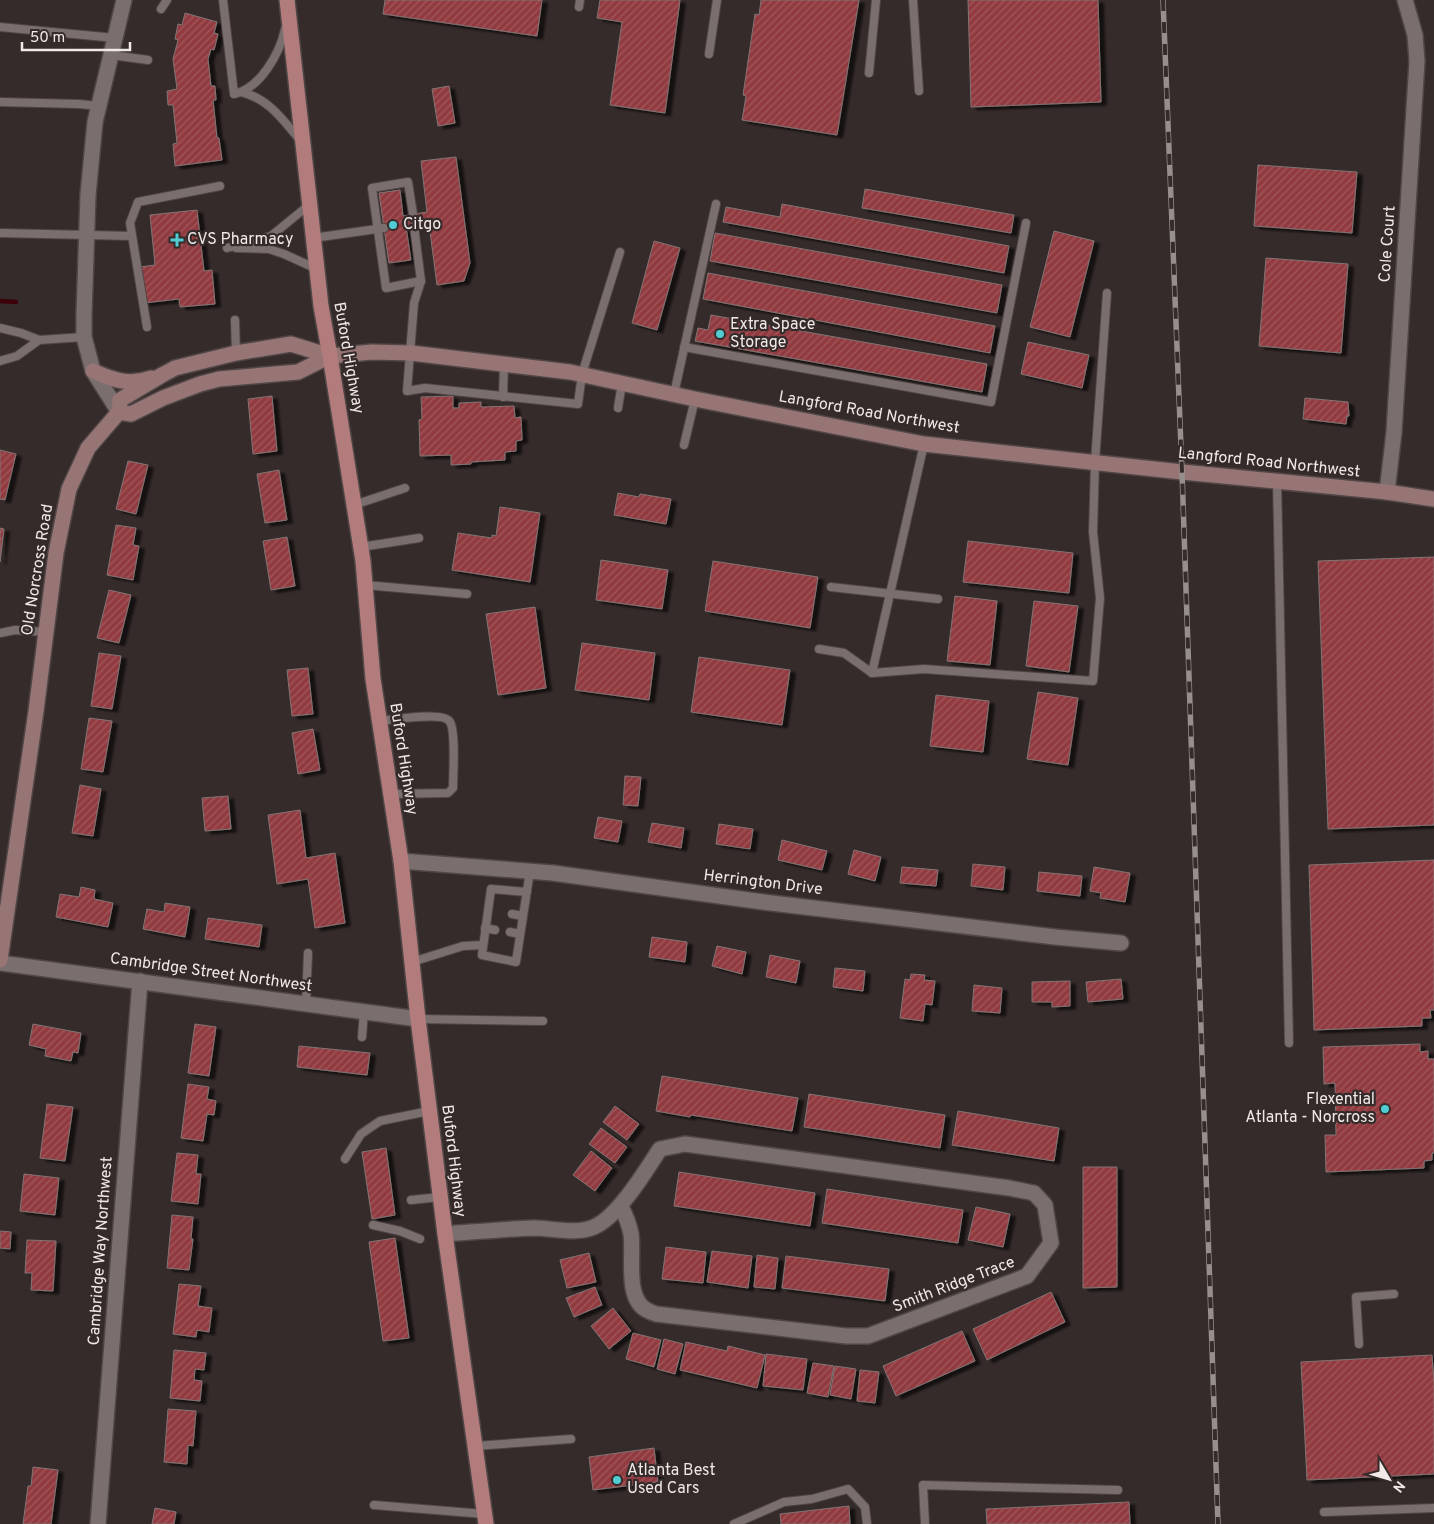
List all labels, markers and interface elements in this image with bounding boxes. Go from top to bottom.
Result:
scale bar [22,20,130,52]
text: 50 m [30,29,65,48]
street label: Cole Court [1375,205,1401,283]
place label: Citgo [403,215,441,235]
marker: Citgo [387,219,399,231]
place label: CVS Pharmacy [187,230,293,250]
marker: CVS Pharmacy [171,234,183,246]
street label: Buford Highway [328,301,368,415]
place label: Extra Space Storage [730,315,815,353]
marker: Extra Space Storage [714,328,726,340]
street label: Langford Road Northwest [777,387,961,439]
street label: Langford Road Northwest [1177,443,1361,483]
street label: Old Norcross Road [18,503,58,637]
street label: Buford Highway [384,702,422,816]
street label: Herrington Drive [702,866,824,900]
street label: Cambridge Street Northwest [109,949,313,997]
place label: Flexential Atlanta - Norcross [1245,1090,1375,1128]
marker: Flexential Atlanta - Norcross [1379,1103,1391,1115]
street label: Buford Highway [436,1104,470,1218]
street label: Cambridge Way Northwest [84,1156,118,1346]
street label: Smith Ridge Trace [890,1252,1018,1318]
north arrow [1364,1454,1414,1504]
place label: Atlanta Best Used Cars [627,1461,716,1499]
marker: Atlanta Best Used Cars [611,1474,623,1486]
text: N [1388,1477,1408,1495]

